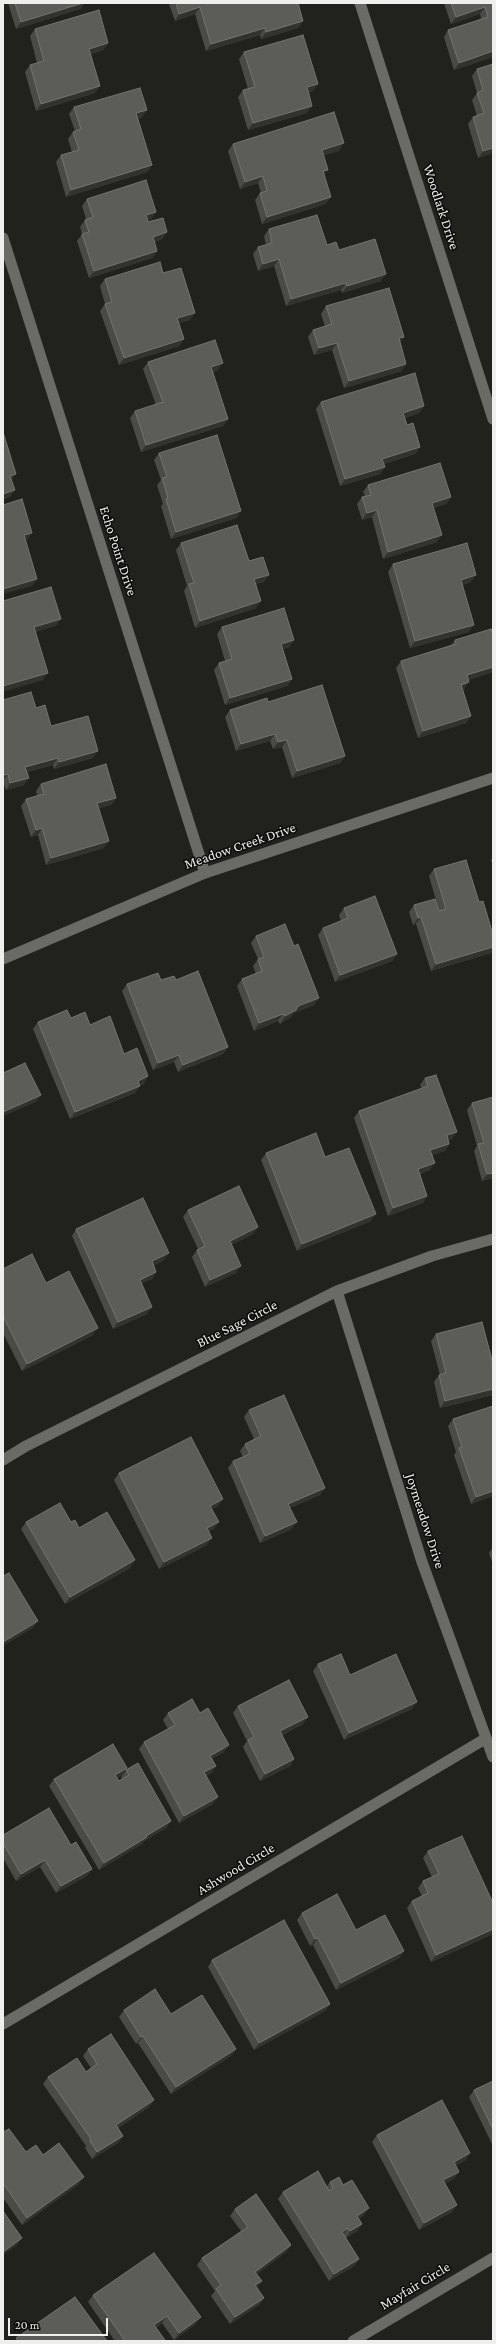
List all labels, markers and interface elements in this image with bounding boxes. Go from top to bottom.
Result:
street label: Woodlark Drive [419,162,463,252]
street label: Echo Point Drive [96,504,140,598]
street label: Meadow Creek Drive [182,819,298,873]
street label: Blue Sage Circle [194,1296,280,1352]
street label: Joymeadow Drive [402,1471,448,1571]
street label: Ashwood Circle [194,1839,278,1899]
street label: Mayfair Circle [377,2259,453,2313]
scale bar [10,2310,110,2336]
text: 20 m [15,2318,39,2332]

